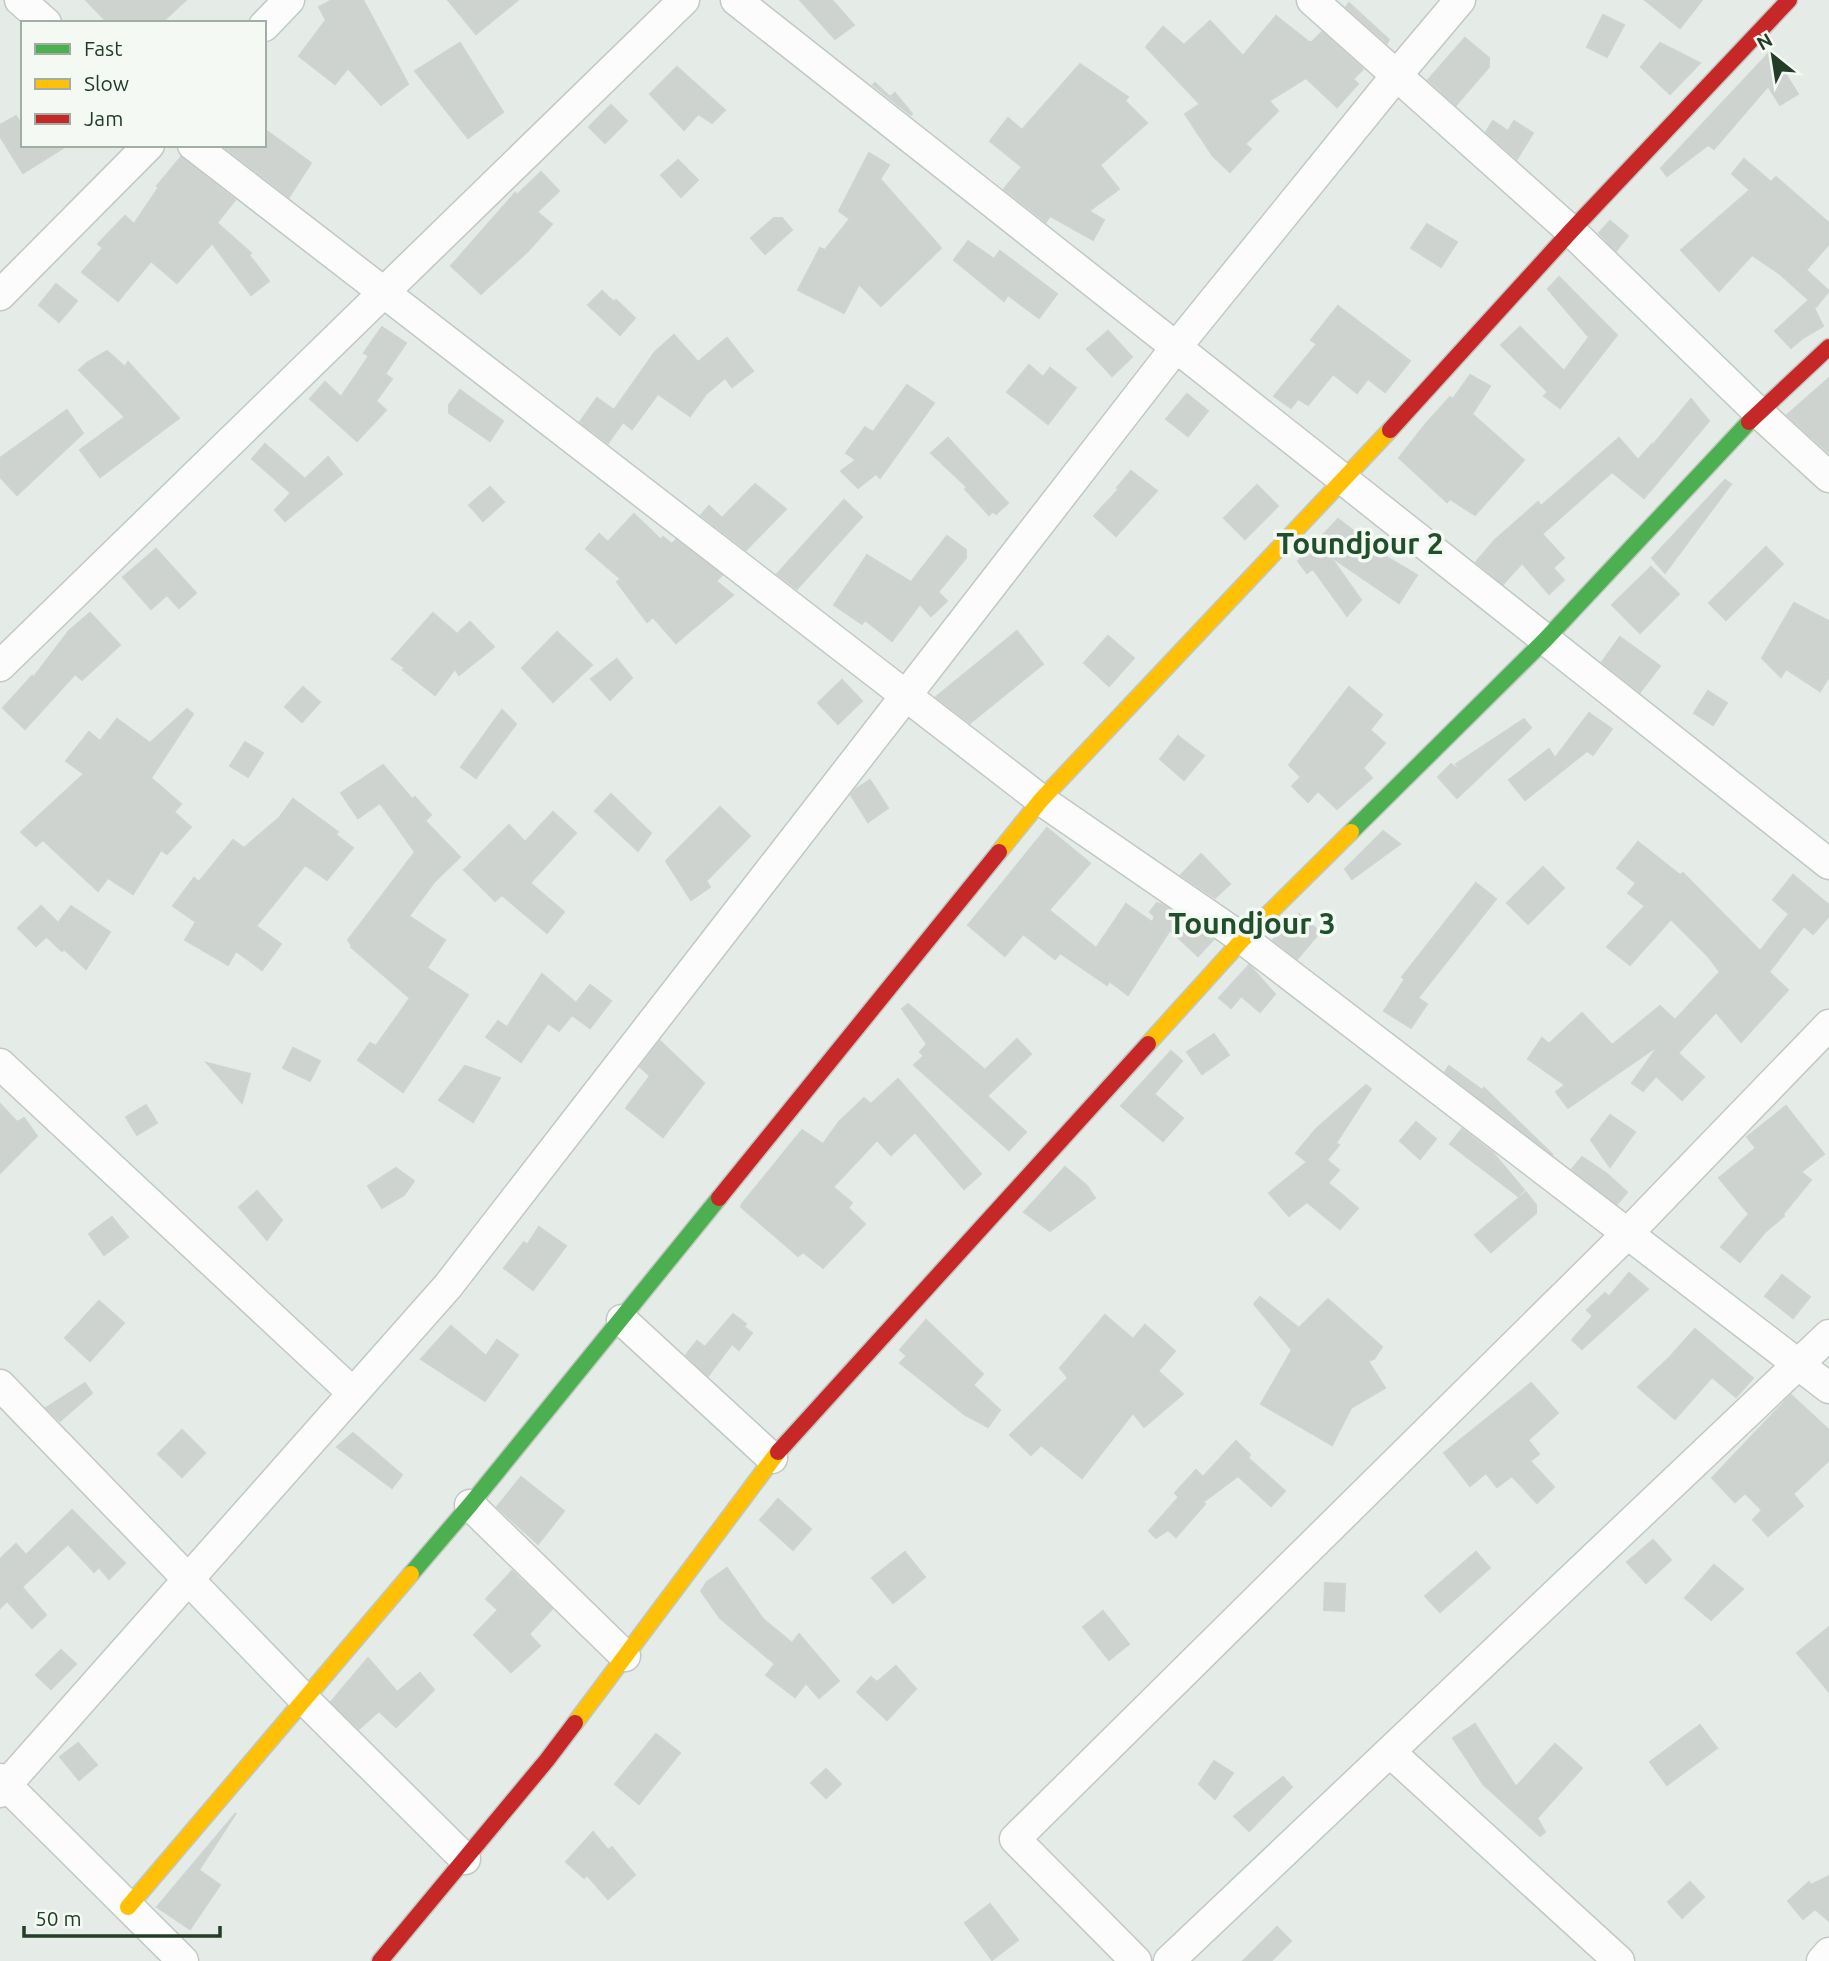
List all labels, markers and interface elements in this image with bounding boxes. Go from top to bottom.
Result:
legend [21,21,266,147]
north arrow [1738,21,1808,91]
text: N [1753,28,1776,54]
text: Fast [84,36,122,60]
text: Slow [84,71,129,95]
text: Jam [84,106,123,130]
district label: Toundjour 2 [1276,526,1444,560]
district label: Toundjour 3 [1168,906,1336,940]
scale bar [24,1895,220,1939]
text: 50 m [35,1906,82,1930]

